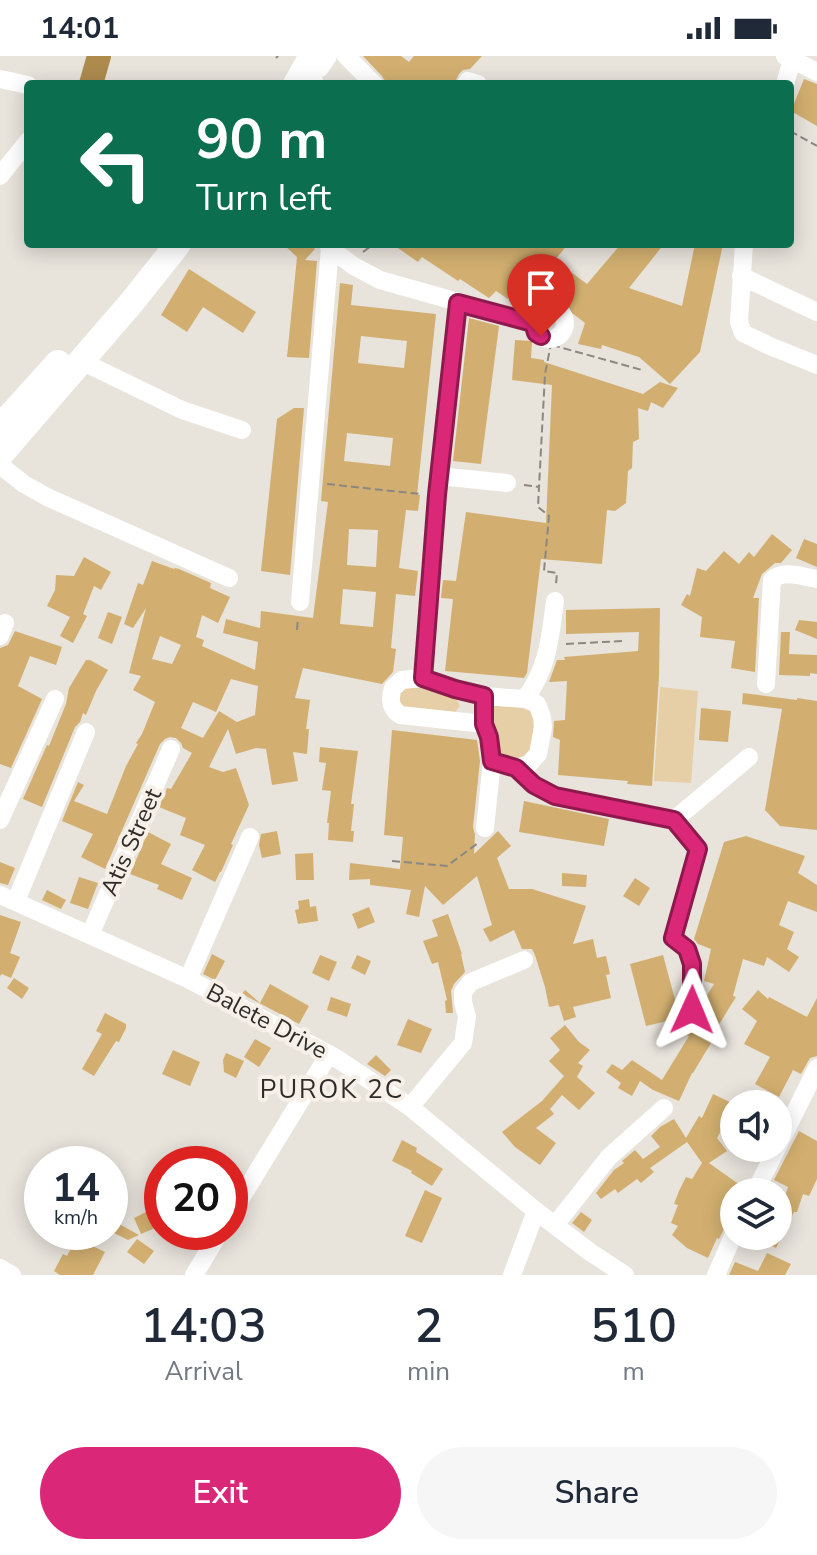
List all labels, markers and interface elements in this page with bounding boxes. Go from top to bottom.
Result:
text: 14:01 [40,8,119,49]
text: 90 m [196,101,327,178]
icon: left [64,112,168,216]
text: Turn left [196,174,331,223]
pin [507,254,575,336]
icon: arrive [519,266,563,310]
street label: Atis Street [93,783,169,901]
position arrow [650,968,734,1052]
street label: Balete Drive [201,976,333,1066]
district label: PUROK 2C [260,1072,404,1107]
map controls [720,1090,792,1250]
button: sound [720,1090,792,1162]
speed limit sign: 20 [144,1146,248,1250]
text: 14 [52,1161,100,1215]
button: layers [720,1178,792,1250]
text: km/h [54,1204,98,1231]
text: 14:03 [140,1293,267,1359]
text: 2 [414,1293,443,1359]
text: 510 [590,1293,677,1359]
text: Arrival [164,1354,243,1389]
text: min [407,1354,450,1389]
text: m [622,1354,645,1389]
button: Exit [40,1447,401,1539]
button: Share [417,1447,777,1539]

